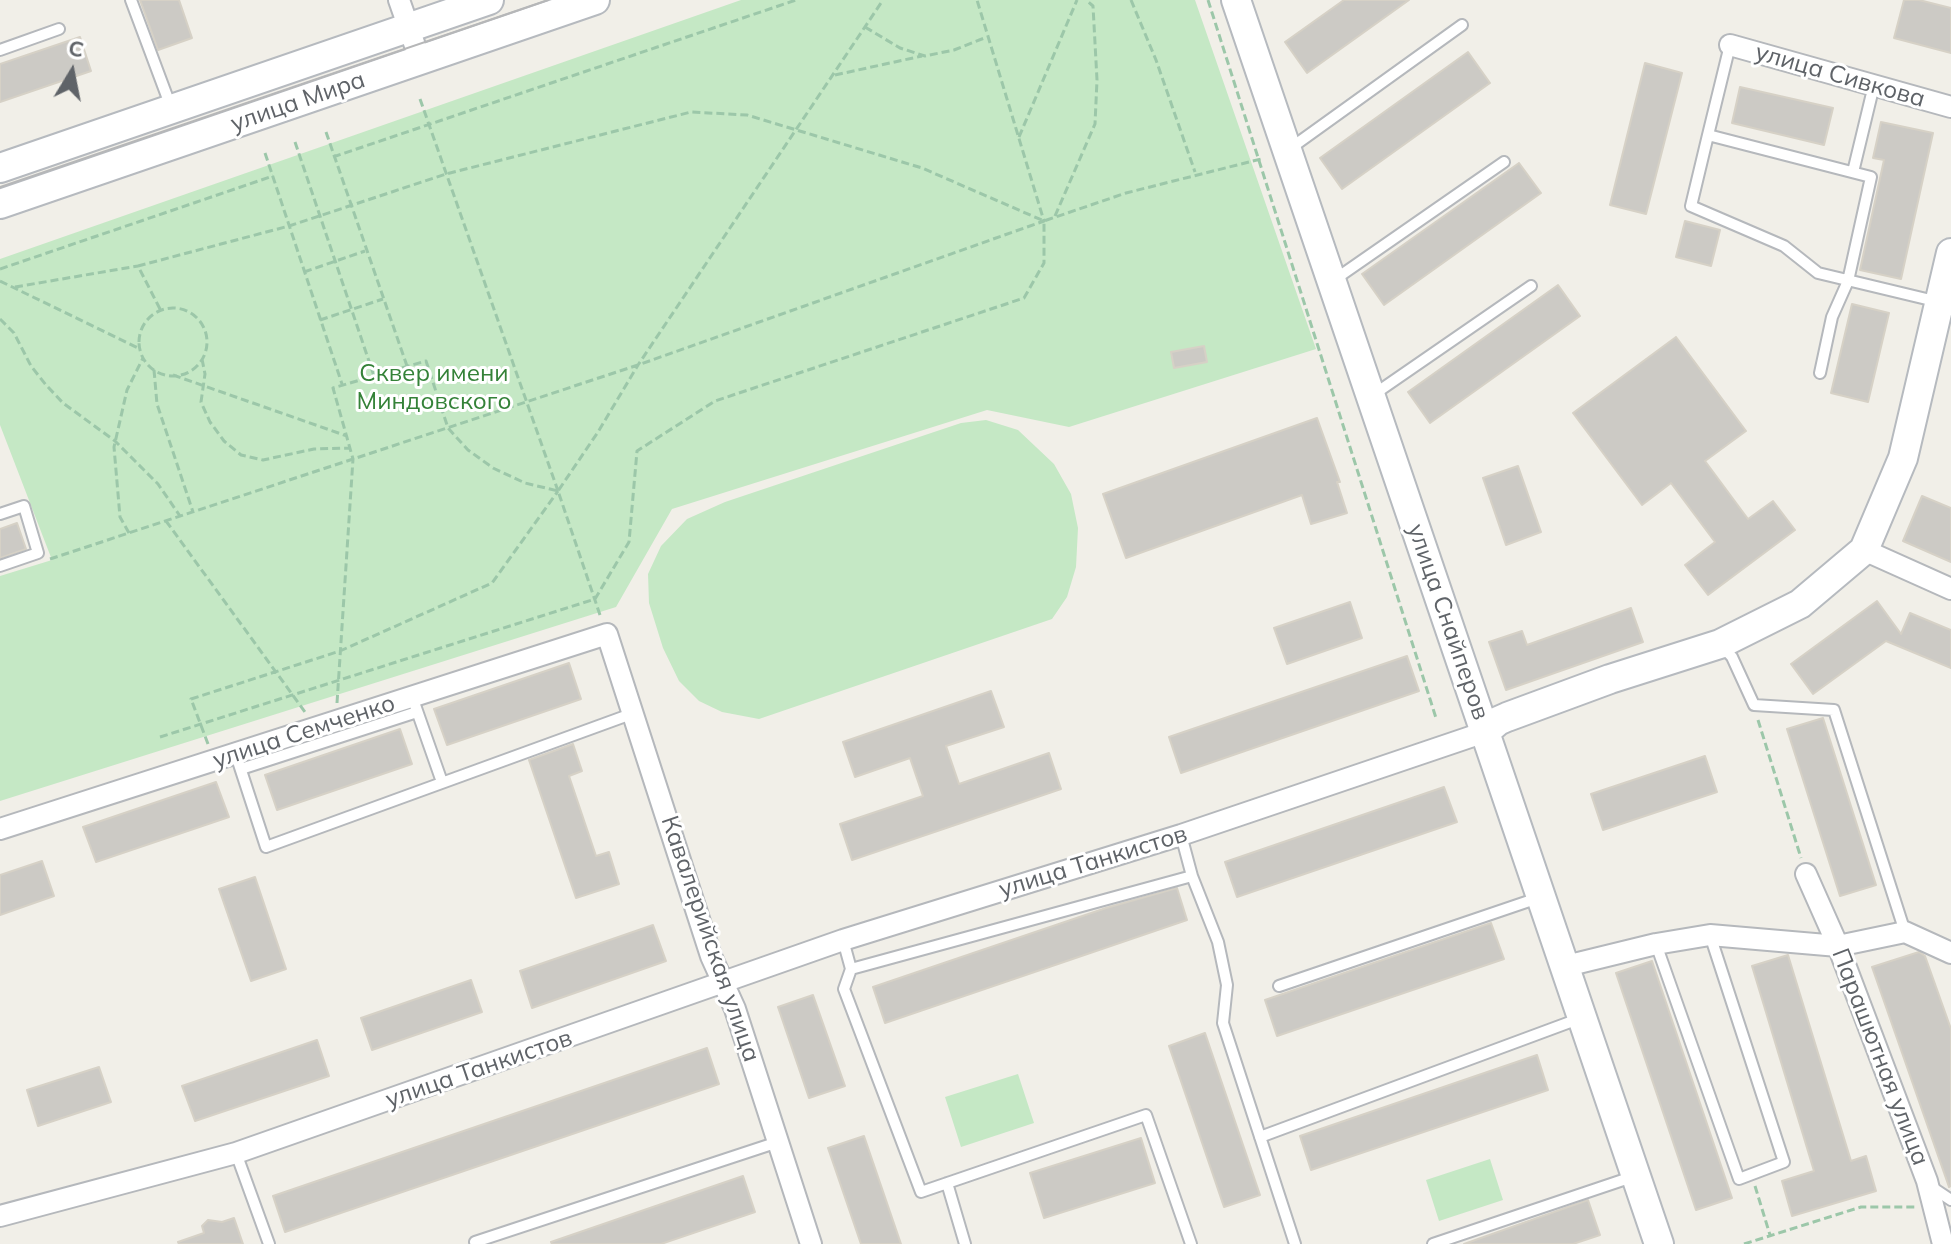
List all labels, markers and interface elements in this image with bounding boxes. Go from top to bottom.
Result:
north arrow [32,32,112,112]
text: С [66,33,86,63]
street label: улица Сивкова [1752,38,1928,114]
street label: улица Мира [227,66,369,138]
park label: Сквер имени Миндовского [357,360,511,416]
street label: улица Снайперов [1401,520,1495,724]
street label: улица Семченко [209,689,399,775]
street label: Кавалерийская улица [654,812,766,1066]
street label: улица Танкистов [995,820,1191,904]
street label: Парашютная улица [1825,944,1935,1170]
street label: улица Танкистов [382,1024,576,1114]

